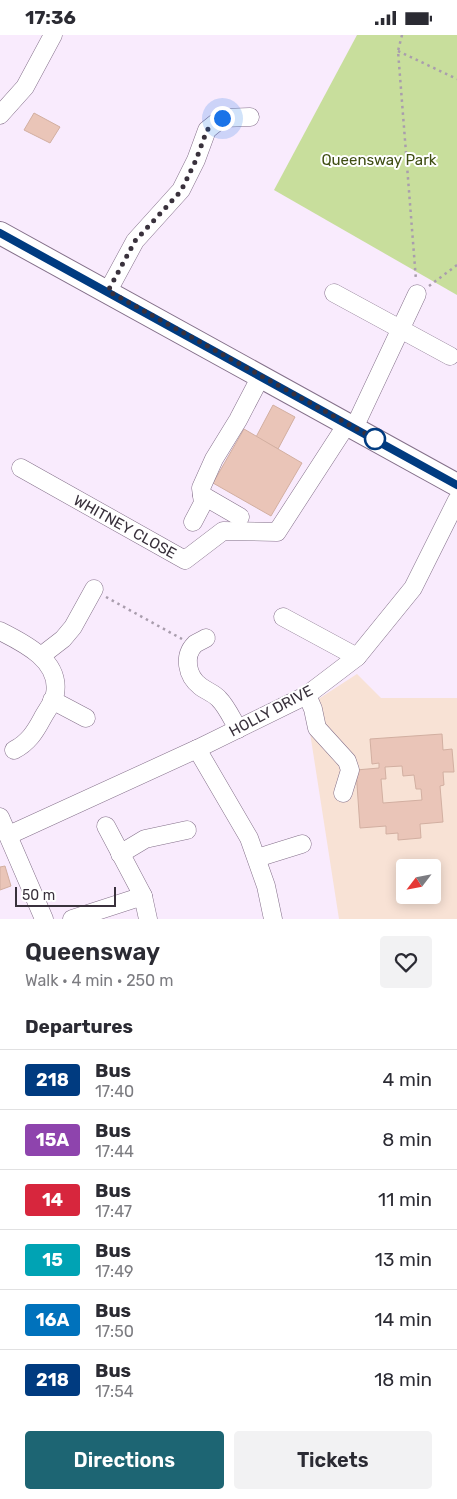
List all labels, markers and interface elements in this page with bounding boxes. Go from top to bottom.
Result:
text: 17:36 [25,6,76,29]
your location [210,106,235,131]
park label: Queensway Park [321,151,437,169]
unlabelled marker [364,428,386,450]
street label: WHITNEY CLOSE [70,491,180,563]
street label: HOLLY DRIVE [226,681,316,741]
north arrow [396,859,441,904]
map controls [396,859,441,904]
scale bar [15,884,116,907]
text: 50 m [22,887,55,904]
button: heart [380,936,432,988]
text: Queensway [25,938,160,966]
text: Walk · 4 min · 250 m [25,971,173,990]
text: Departures [25,1015,133,1038]
text: Bus [95,1059,131,1082]
text: 4 min [383,1068,432,1091]
text: 218 [36,1069,69,1091]
text: 17:40 [95,1082,134,1101]
text: Bus [95,1119,131,1142]
text: 8 min [382,1128,432,1151]
text: 15A [36,1129,69,1151]
text: 17:44 [95,1142,134,1161]
text: Bus [95,1179,131,1202]
text: 11 min [378,1188,432,1211]
text: 14 [42,1189,63,1211]
text: 17:47 [95,1202,132,1221]
text: Bus [95,1239,131,1262]
text: 13 min [375,1248,432,1271]
text: 15 [42,1249,63,1271]
text: 17:49 [95,1262,133,1281]
text: Bus [95,1299,131,1322]
text: 14 min [374,1308,432,1331]
text: 16A [36,1309,69,1331]
text: 17:50 [95,1322,134,1341]
text: Bus [95,1359,131,1382]
text: 18 min [374,1368,432,1391]
text: 218 [36,1369,69,1391]
text: 17:54 [95,1382,134,1401]
button: Directions [25,1431,224,1489]
button: Tickets [234,1431,432,1489]

